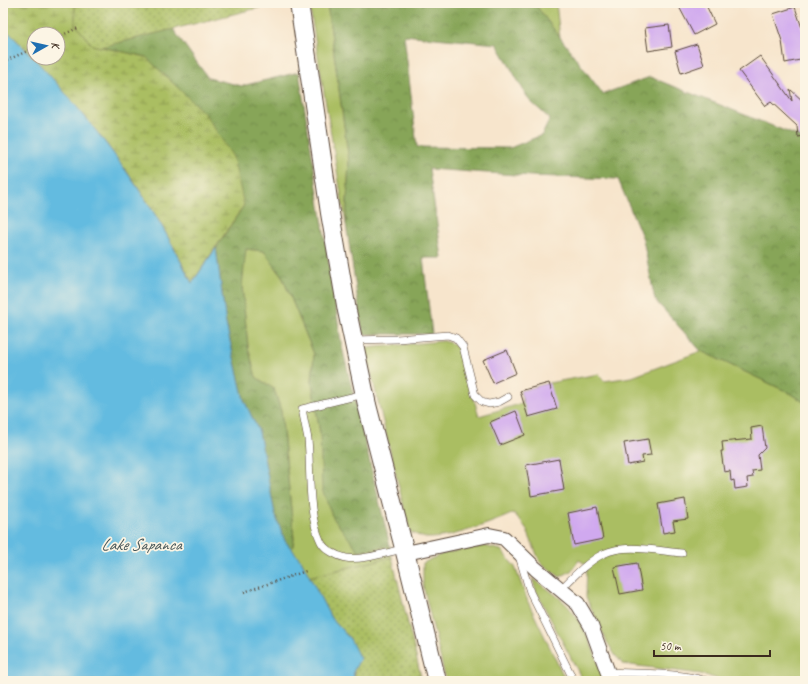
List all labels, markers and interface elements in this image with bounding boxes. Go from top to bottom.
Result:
north arrow [26,26,66,66]
text: K [49,41,64,51]
water label: Lake Sapanca [101,534,183,555]
scale bar [654,632,770,658]
text: 50 m [660,638,682,654]

